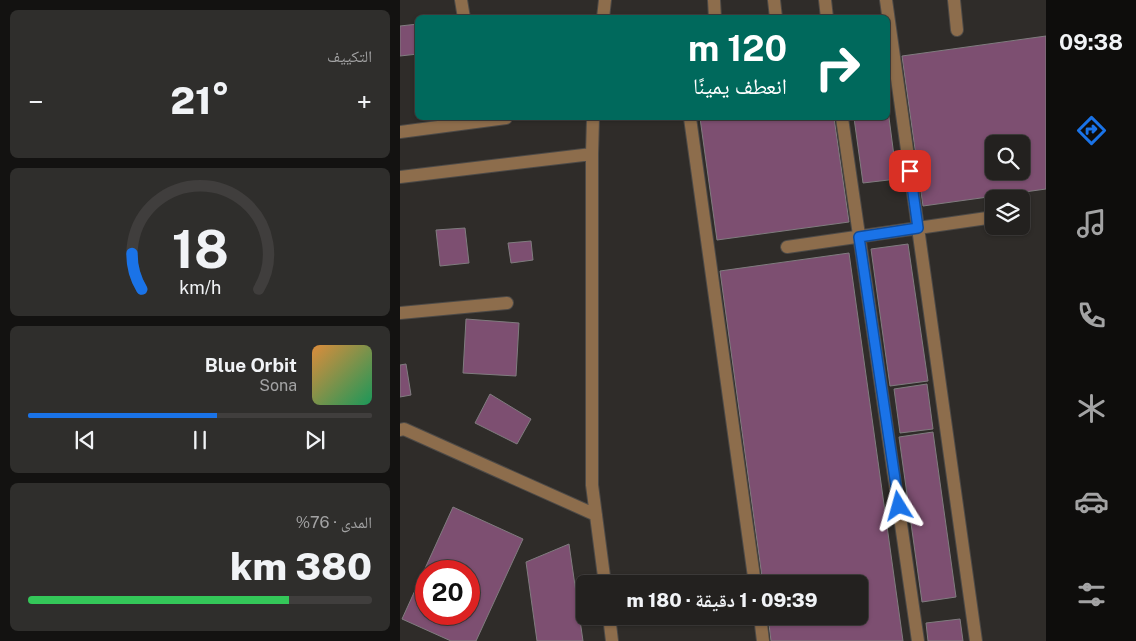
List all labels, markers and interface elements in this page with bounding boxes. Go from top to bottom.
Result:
text: 120 m [688,28,787,69]
text: 09:38 [1059,29,1123,55]
icon: right [805,35,870,100]
text: التكييف [327,47,372,66]
text: انعطف يمينًا [693,73,787,99]
text: 21° [170,78,230,123]
text: − [28,85,44,118]
text: + [356,85,372,118]
icon: directions [1074,113,1109,148]
map controls [985,135,1030,235]
button: search [985,135,1030,180]
pin [889,150,931,192]
icon: arrive [896,157,924,185]
button: layers [985,190,1030,235]
icon: music [1074,206,1109,241]
text: 18 [171,219,229,280]
text: km/h [179,277,221,298]
icon: phone [1074,298,1109,333]
text: Blue Orbit [205,354,297,376]
text: Sona [259,376,297,395]
icon: climate [1074,391,1109,426]
icon: previous [71,426,99,454]
icon: pause [186,426,214,454]
icon: next [301,426,329,454]
position arrow [872,479,924,531]
icon: car [1074,484,1109,519]
text: المدى · 76% [296,513,372,532]
text: 380 km [230,544,372,589]
speed limit sign: 20 [415,560,480,625]
icon: filters [1074,577,1109,612]
text: 09:39 · 1 دقيقة · 180 m [626,589,818,611]

